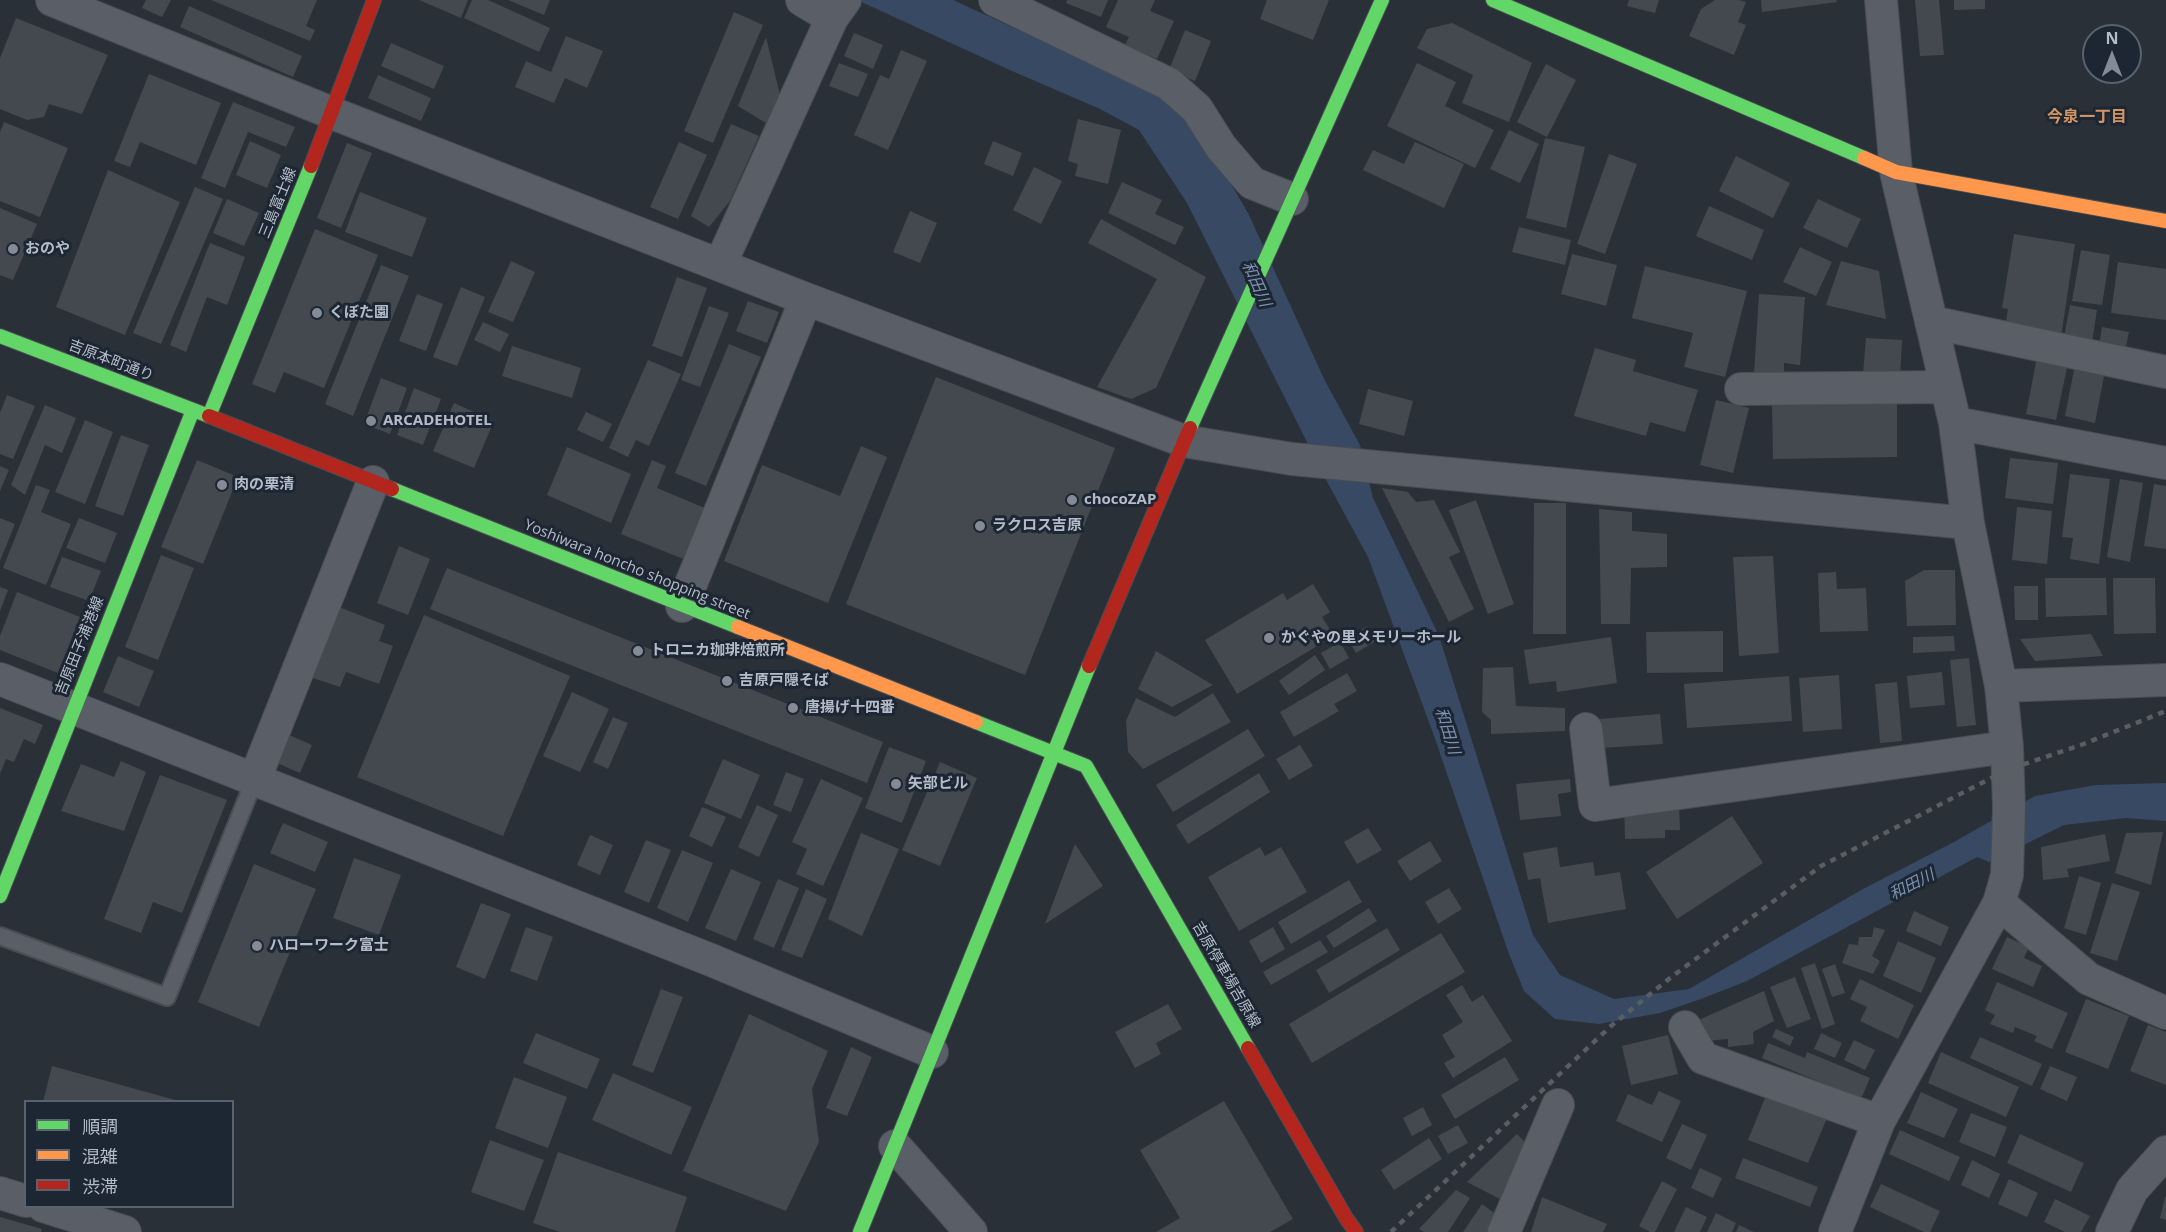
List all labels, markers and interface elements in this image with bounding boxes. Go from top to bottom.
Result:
north arrow [2082,24,2142,84]
text: N [2105,27,2119,49]
district label: 今泉一丁目 [2047,107,2127,127]
street label: 三島富士線 [256,165,300,241]
place label: おのや [25,240,70,258]
marker: おのや [6,242,20,256]
water label: 和田川 [1237,258,1275,310]
place label: くぼた園 [329,304,389,322]
marker: くぼた園 [310,306,324,320]
street label: 吉原本町通り [66,336,156,386]
place label: ARCADEHOTEL [383,412,492,430]
marker: ARCADEHOTEL [364,414,378,428]
place label: 肉の栗清 [234,476,294,494]
marker: 肉の栗清 [215,478,229,492]
place label: chocoZAP [1084,491,1156,509]
marker: chocoZAP [1065,493,1079,507]
street label: Yoshiwara honcho shopping street [521,516,753,624]
place label: ラクロス吉原 [992,517,1082,535]
marker: ラクロス吉原 [973,519,987,533]
street label: 吉原田子浦港線 [52,594,108,698]
place label: かぐやの里メモリーホール [1281,629,1461,647]
marker: かぐやの里メモリーホール [1262,631,1276,645]
place label: トロニカ珈琲焙煎所 [650,642,785,660]
marker: トロニカ珈琲焙煎所 [631,644,645,658]
place label: 吉原戸隠そば [739,672,829,690]
marker: 吉原戸隠そば [720,674,734,688]
place label: 唐揚げ十四番 [805,699,895,717]
marker: 唐揚げ十四番 [786,701,800,715]
water label: 和田川 [1431,705,1463,757]
place label: 矢部ビル [908,775,968,793]
marker: 矢部ビル [889,777,903,791]
water label: 和田川 [1886,866,1938,904]
street label: 吉原停車場吉原線 [1188,919,1264,1031]
place label: ハローワーク富士 [269,937,389,955]
marker: ハローワーク富士 [250,939,264,953]
legend [24,1100,234,1208]
text: 順調 [82,1114,118,1138]
text: 混雑 [82,1144,118,1168]
text: 渋滞 [82,1174,118,1198]

